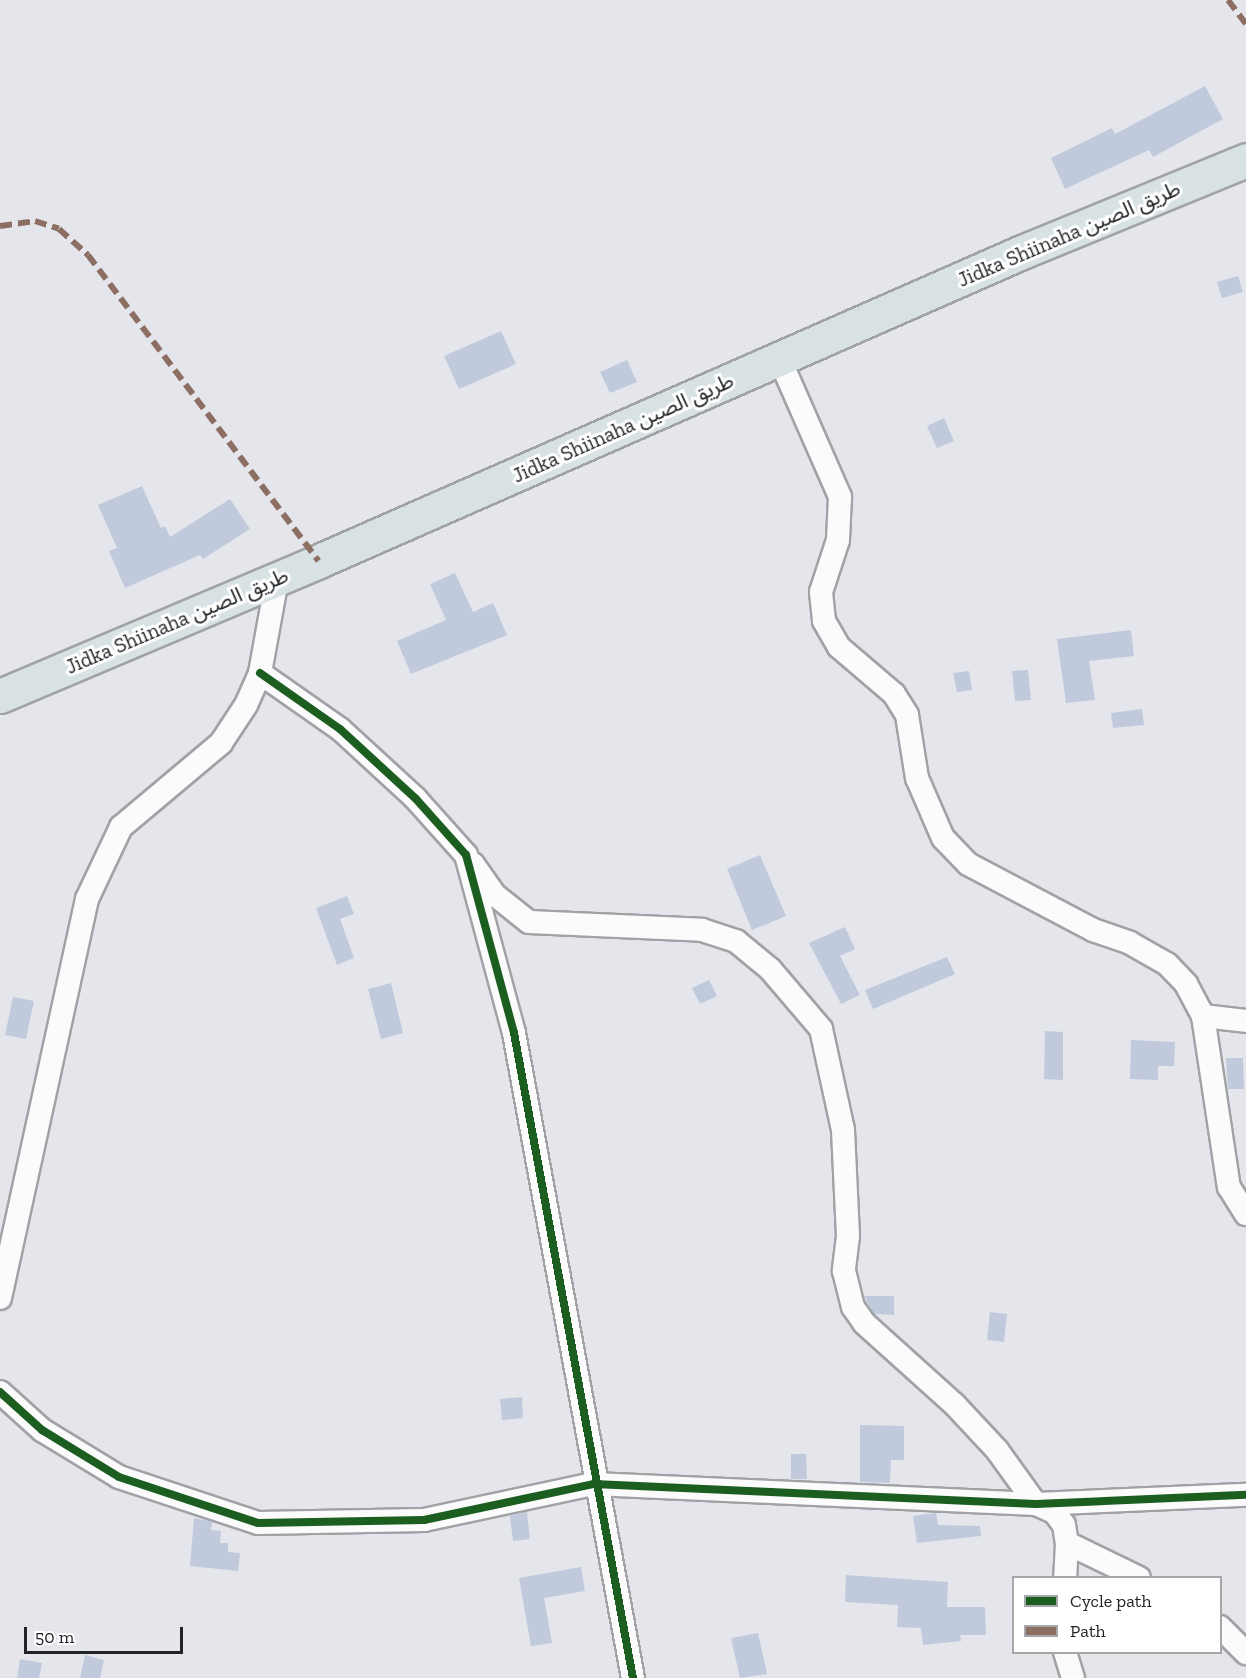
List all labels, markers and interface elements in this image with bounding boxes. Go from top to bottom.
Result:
street label: Jidka Shiinaha طريق الصين [954,176,1184,292]
street label: Jidka Shiinaha طريق الصين [508,368,738,488]
street label: Jidka Shiinaha طريق الصين [62,563,292,679]
legend [1012,1576,1222,1654]
text: Cycle path [1070,1590,1152,1612]
scale bar [27,1615,186,1653]
text: Path [1070,1620,1106,1642]
text: 50 m [35,1626,74,1648]

